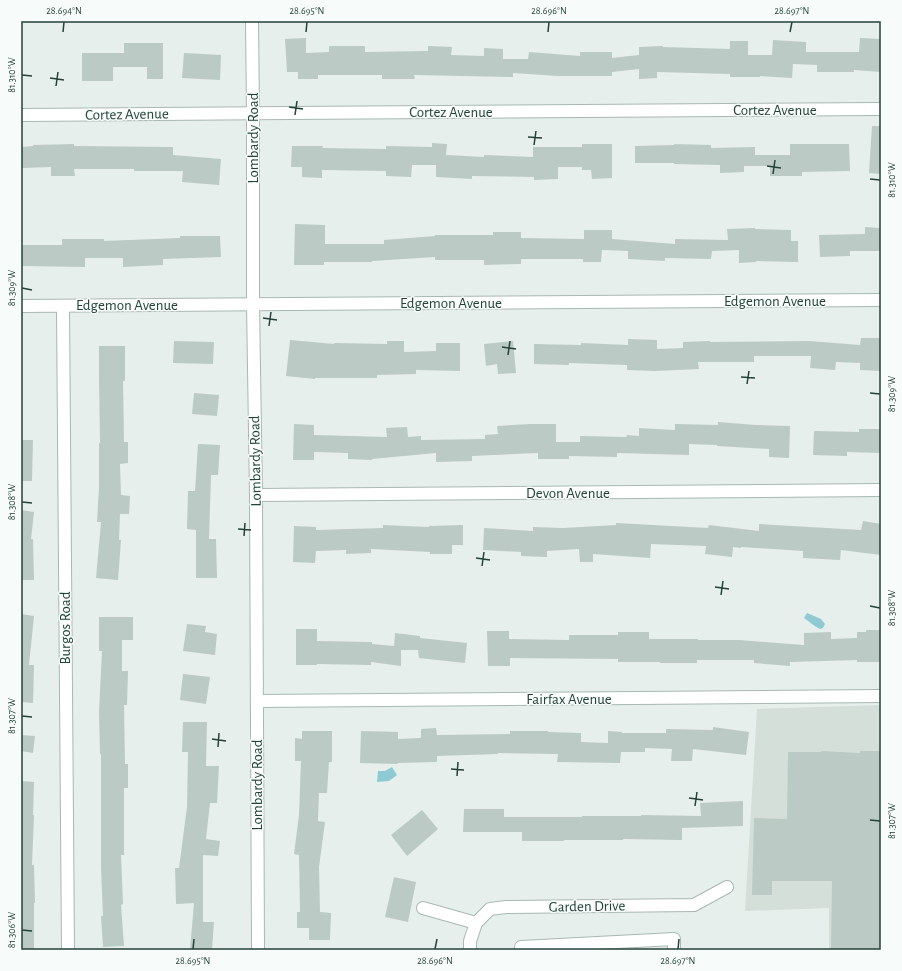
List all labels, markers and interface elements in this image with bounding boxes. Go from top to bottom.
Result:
text: 28.694°N [46,6,82,16]
text: 28.695°N [290,6,324,16]
text: 28.696°N [531,6,567,16]
text: 28.697°N [775,6,809,16]
text: 81.310°W [7,57,17,93]
street label: Lombardy Road [246,92,261,184]
street label: Cortez Avenue [733,103,817,118]
street label: Cortez Avenue [409,105,493,120]
street label: Cortez Avenue [85,106,169,123]
text: 81.310°W [887,162,897,198]
text: 81.309°W [7,270,17,306]
street label: Edgemon Avenue [724,294,826,309]
street label: Edgemon Avenue [400,296,502,311]
street label: Edgemon Avenue [76,298,178,313]
text: 81.309°W [887,376,897,412]
street label: Lombardy Road [247,415,264,507]
text: 81.308°W [7,484,17,520]
street label: Devon Avenue [526,486,610,501]
text: 81.308°W [887,590,897,626]
street label: Burgos Road [58,591,73,664]
street label: Fairfax Avenue [526,692,612,707]
text: 81.307°W [7,698,17,734]
street label: Lombardy Road [250,739,265,831]
text: 81.307°W [887,803,897,839]
street label: Garden Drive [549,898,625,915]
text: 81.306°W [7,912,17,948]
text: 28.695°N [176,956,210,966]
text: 28.696°N [417,956,453,966]
text: 28.697°N [661,956,695,966]

